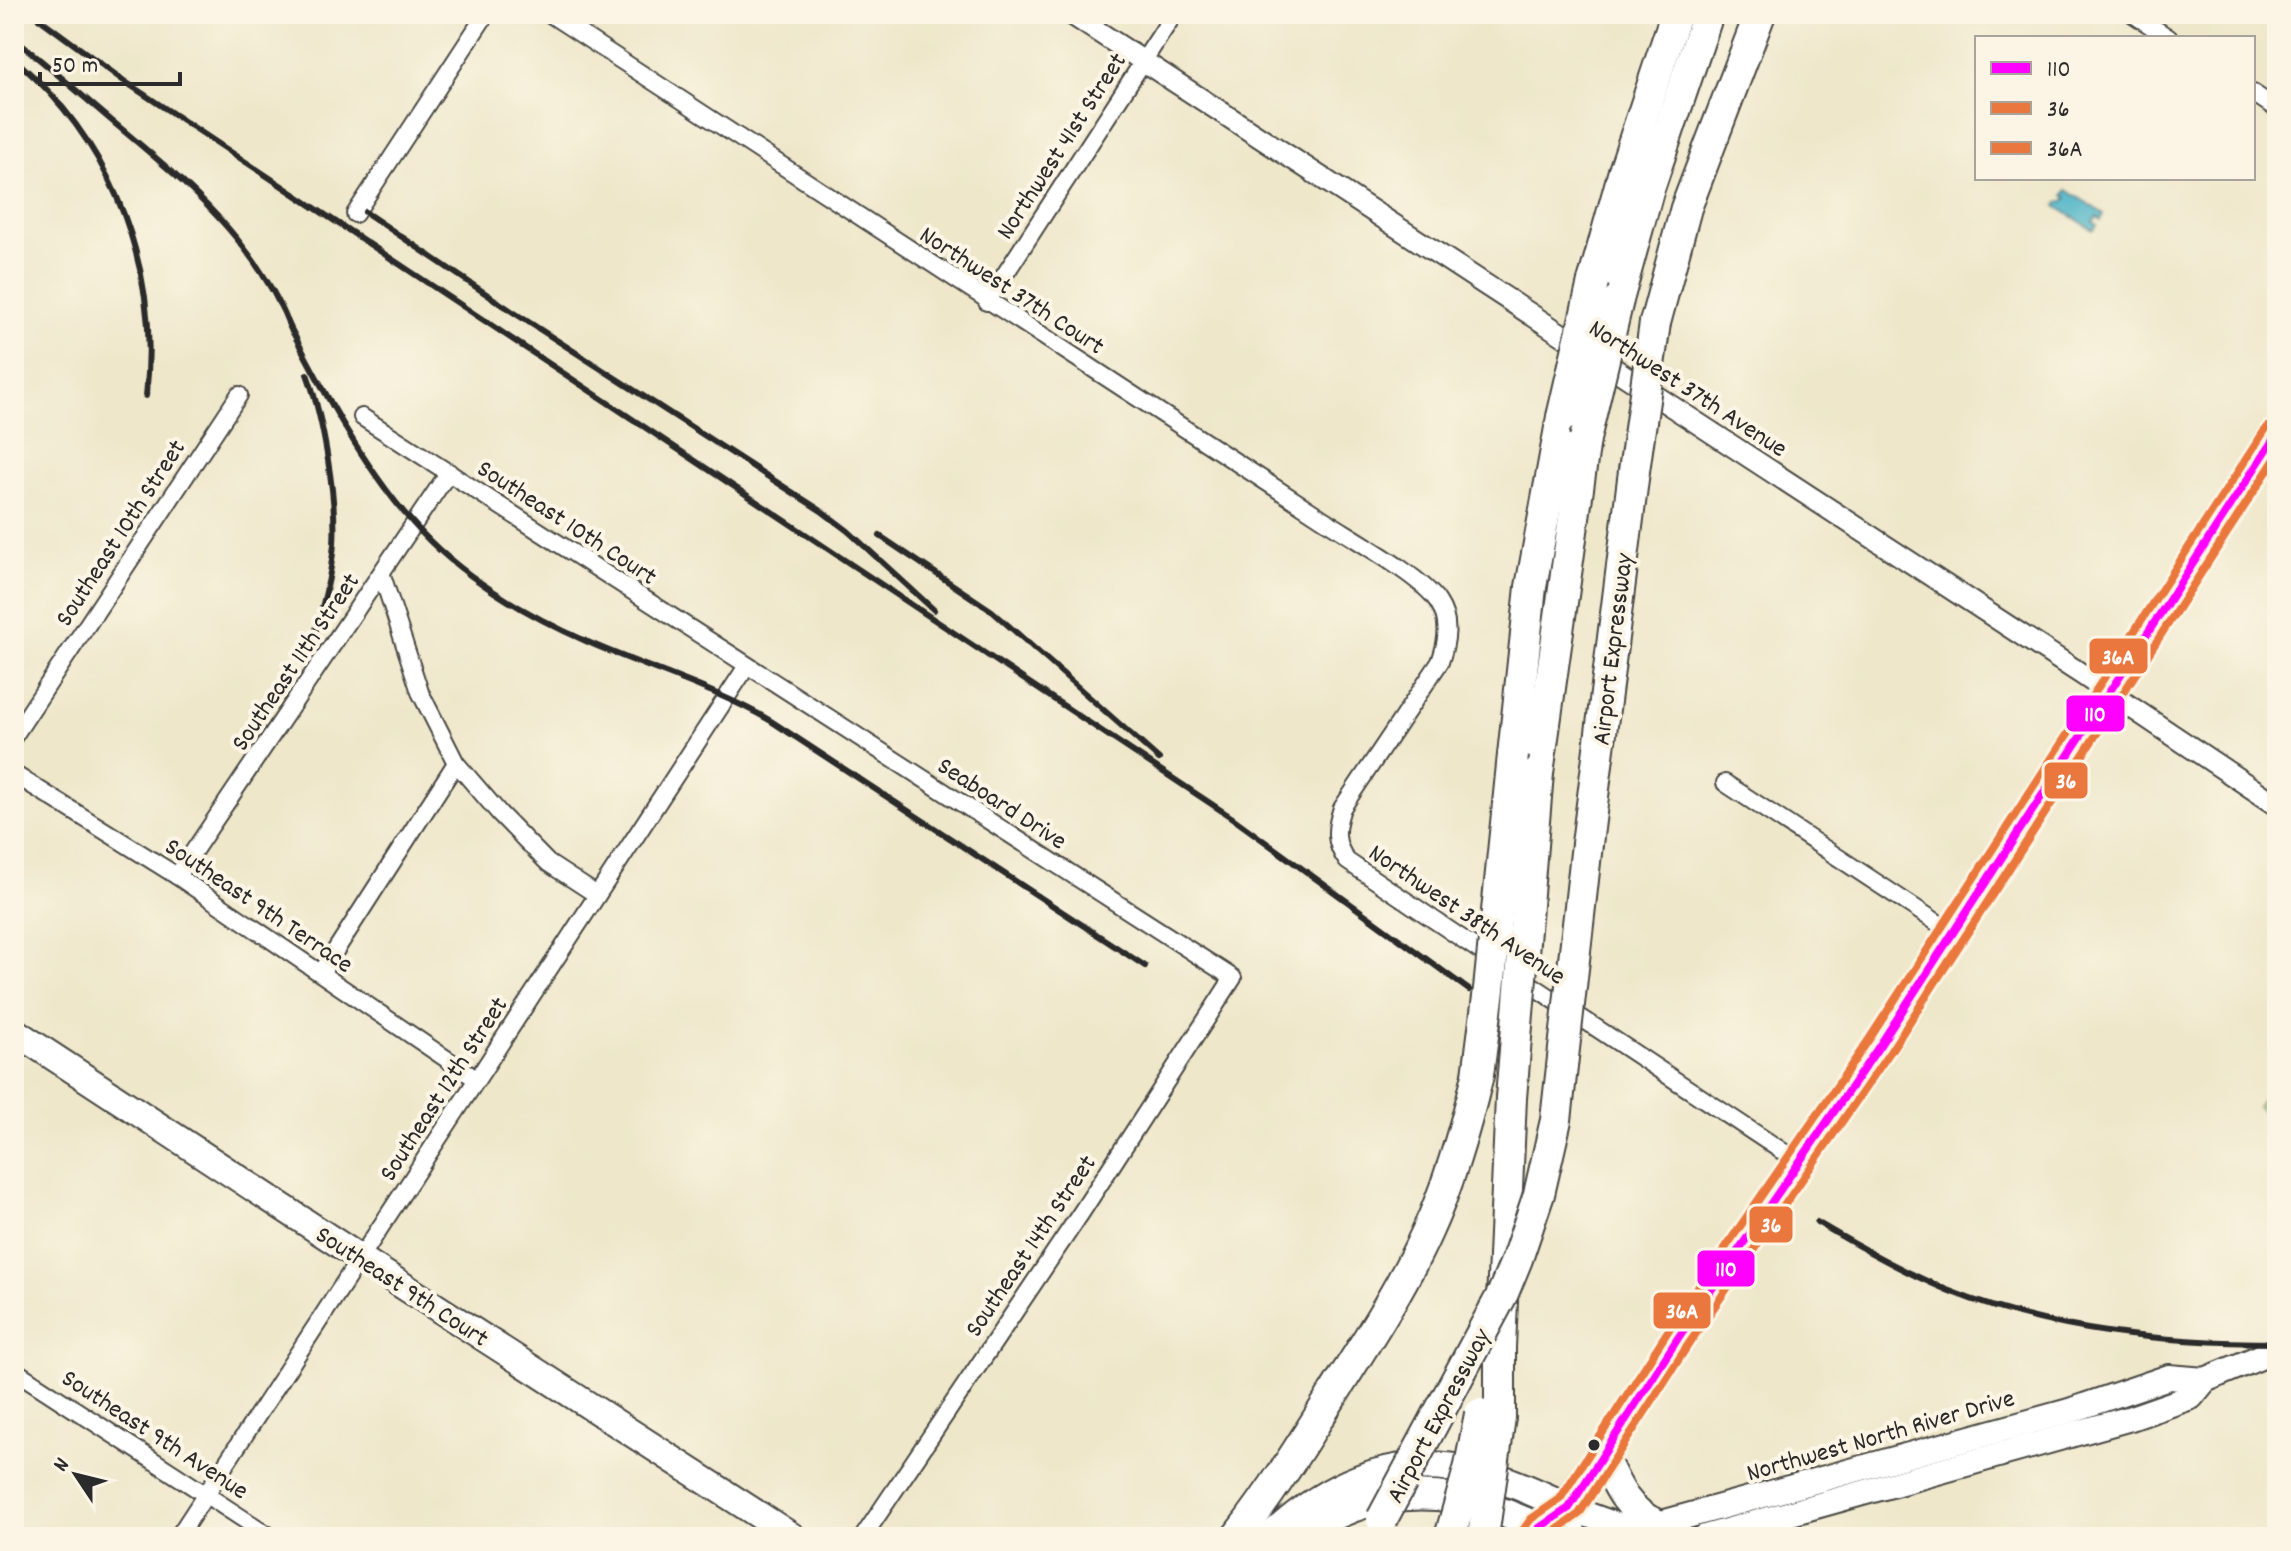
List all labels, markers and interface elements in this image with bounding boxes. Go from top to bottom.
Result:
scale bar [40,36,180,86]
legend [1975,36,2255,180]
street label: Northwest 41st Street [988,46,1138,248]
text: 50 m [52,50,98,84]
text: 110 [2047,54,2071,88]
text: 36 [2047,94,2069,128]
text: 36A [2047,134,2083,168]
street label: Northwest 37th Court [911,218,1111,366]
street label: Northwest 37th Avenue [1580,312,1794,468]
street label: Southeast 10th Street [47,433,197,635]
street label: Southeast 10th Court [469,452,664,596]
street label: Airport Expressway [1584,551,1645,748]
street label: Southeast 11th Street [223,566,371,759]
line badge: 36A [2088,637,2149,675]
text: 36A [2102,644,2134,675]
line badge: 110 [2065,694,2126,733]
text: 110 [2084,701,2106,732]
street label: Seaboard Drive [929,749,1073,861]
line badge: 36 [2043,761,2089,800]
text: 36 [2056,768,2076,799]
street label: Southeast 9th Terrace [156,830,360,984]
street label: Northwest 38th Avenue [1360,836,1572,996]
street label: Southeast 12th Street [371,990,519,1190]
street label: Southeast 14th Street [957,1148,1107,1346]
line badge: 36 [1748,1205,1794,1244]
text: 36 [1761,1212,1781,1243]
street label: Southeast 9th Court [307,1218,495,1358]
line badge: 110 [1696,1249,1756,1288]
text: 110 [1715,1256,1737,1287]
line badge: 36A [1652,1291,1712,1330]
text: 36A [1666,1298,1698,1329]
street label: Airport Expressway [1378,1322,1502,1511]
street label: Southeast 9th Avenue [53,1361,255,1510]
street label: Northwest North River Drive [1743,1381,2019,1493]
north arrow [36,1435,116,1515]
unlabelled marker [1586,1437,1602,1453]
text: N [47,1452,78,1479]

